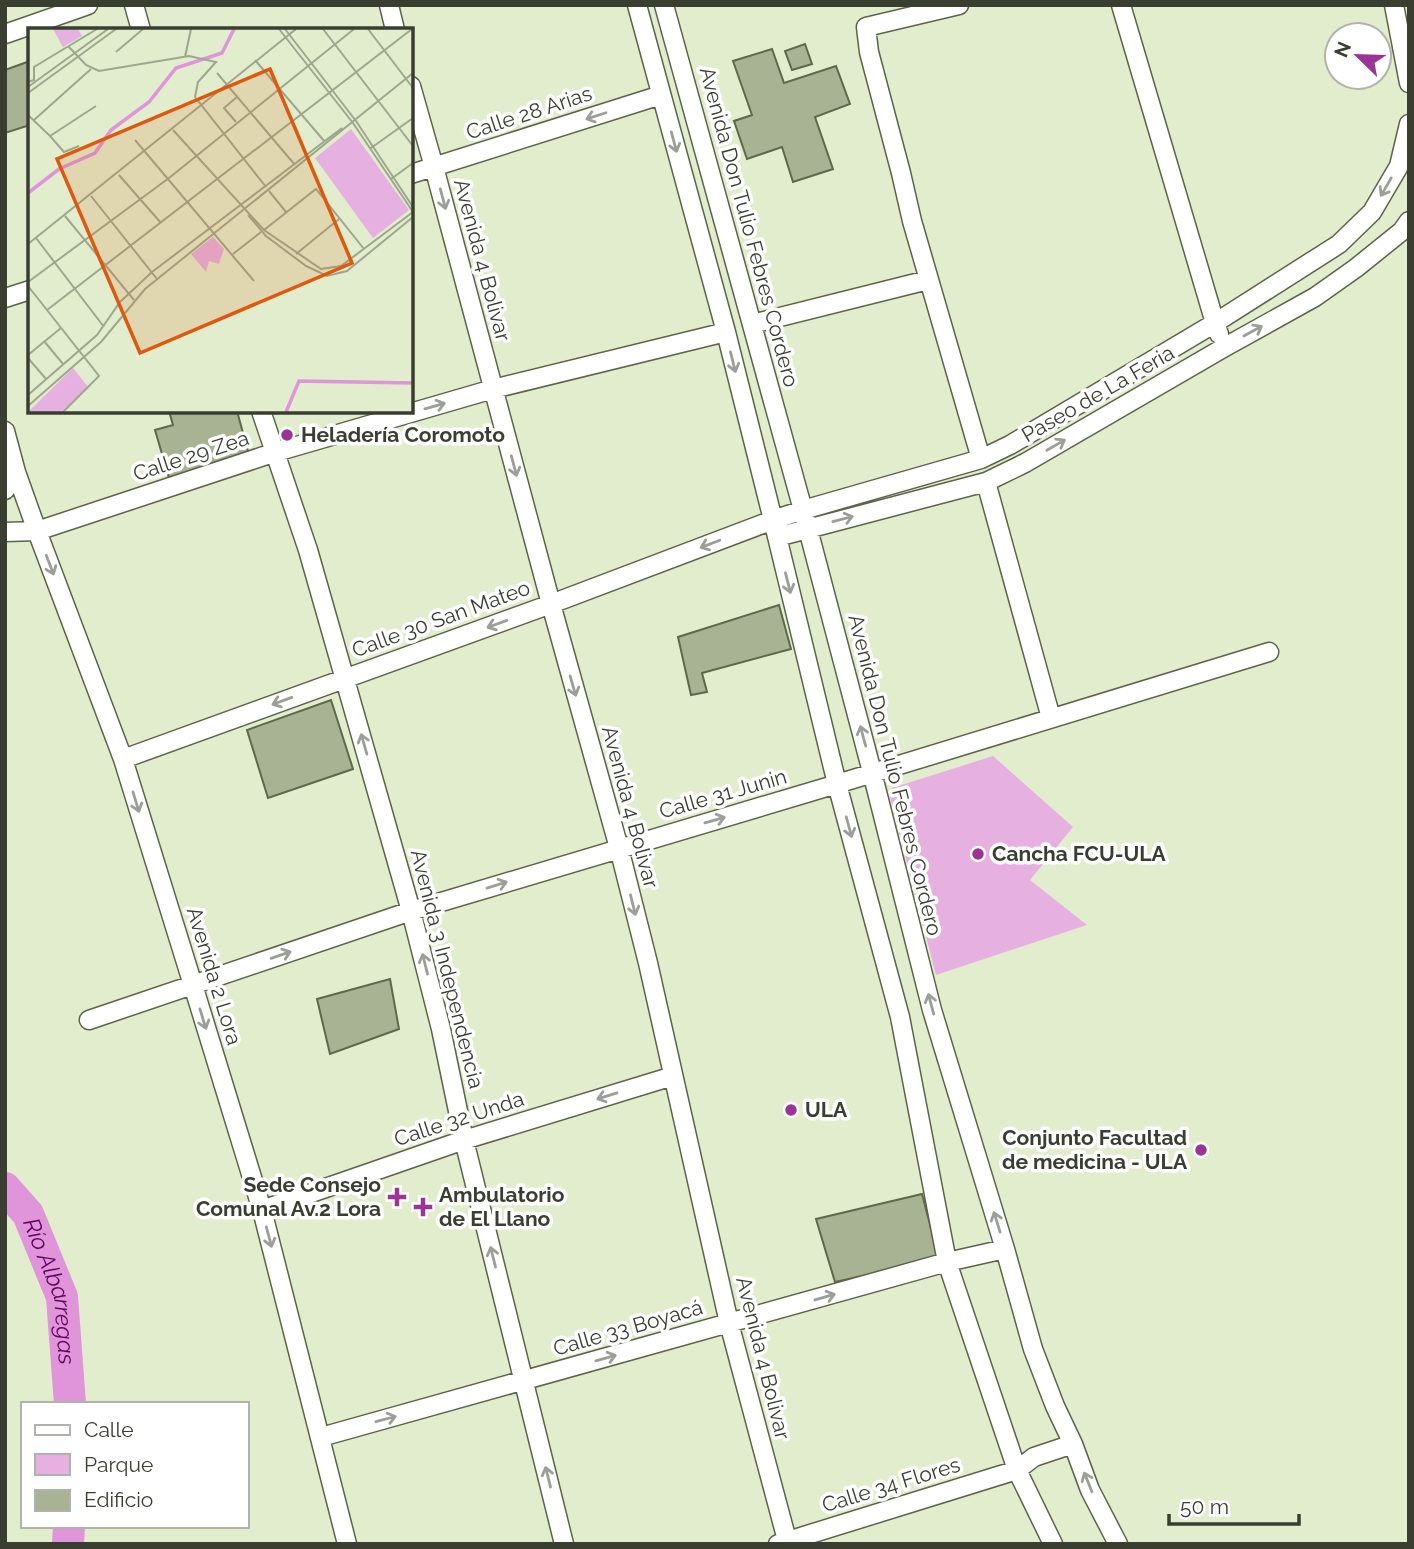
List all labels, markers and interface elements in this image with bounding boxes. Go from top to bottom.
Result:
north arrow [1323,21,1393,91]
inset map [28,28,413,413]
text: N [1329,38,1355,60]
street label: Avenida Don Tulio Febres Cordero [695,64,804,390]
street label: Calle 28 Arias [463,80,595,145]
one-way arrow [585,110,607,123]
one-way arrow [668,130,681,153]
street label: Avenida 4 Bolivar [449,176,516,344]
one-way arrow [1379,177,1393,197]
one-way arrow [437,187,450,210]
one-way arrow [1243,324,1263,338]
street label: Paseo de La Feria [1017,340,1178,447]
one-way arrow [727,350,740,373]
one-way arrow [424,399,446,412]
place label: Heladería Coromoto [301,422,505,447]
street label: Calle 29 Zea [130,425,252,486]
marker: Heladería Coromoto [279,427,295,443]
one-way arrow [1046,438,1066,452]
one-way arrow [508,455,521,477]
one-way arrow [831,512,854,525]
one-way arrow [699,539,721,551]
one-way arrow [45,554,57,576]
one-way arrow [782,571,795,593]
street label: Calle 30 San Mateo [348,575,533,662]
street label: Avenida Don Tulio Febres Cordero [843,612,948,938]
one-way arrow [486,619,508,631]
one-way arrow [568,675,581,697]
one-way arrow [272,696,294,708]
street label: Avenida 4 Bolivar [597,723,664,891]
one-way arrow [855,726,868,748]
one-way arrow [357,733,370,755]
street label: Calle 31 Junin [656,763,790,824]
one-way arrow [131,791,144,813]
one-way arrow [704,812,726,825]
one-way arrow [843,816,856,838]
place label: Cancha FCU-ULA [992,841,1167,866]
marker: Cancha FCU-ULA [970,846,986,862]
street label: Avenida 3 Independencia [406,847,489,1091]
one-way arrow [486,878,508,891]
one-way arrow [627,893,640,916]
street label: Avenida 2 Lora [182,904,247,1048]
one-way arrow [269,948,291,960]
one-way arrow [418,953,431,975]
one-way arrow [923,994,936,1016]
one-way arrow [198,1008,211,1030]
street label: Calle 32 Unda [391,1086,527,1151]
one-way arrow [597,1091,619,1104]
place label: ULA [805,1097,848,1122]
marker: ULA [783,1102,799,1118]
place label: Conjunto Facultad de medicina - ULA [1002,1125,1188,1174]
marker: Conjunto Facultad de medicina - ULA [1193,1142,1209,1158]
place label: Sede Consejo Comunal Av.2 Lora [196,1172,381,1221]
place label: Ambulatorio de El Llano [439,1182,565,1231]
marker: Sede Consejo Comunal Av.2 Lora [387,1187,407,1207]
marker: Ambulatorio de El Llano [413,1197,433,1217]
one-way arrow [989,1211,1002,1233]
water label: Río Albarregas [18,1214,81,1366]
one-way arrow [263,1225,276,1248]
one-way arrow [486,1246,499,1268]
street label: Avenida 4 Bolivar [731,1274,796,1442]
one-way arrow [813,1289,835,1302]
street label: Calle 33 Boyacá [550,1294,705,1361]
one-way arrow [594,1351,616,1364]
legend [21,1402,248,1528]
one-way arrow [375,1412,397,1425]
text: Calle [84,1417,134,1442]
text: Parque [84,1452,153,1477]
street label: Calle 34 Flores [819,1452,963,1517]
one-way arrow [541,1467,554,1489]
one-way arrow [1081,1472,1094,1494]
scale bar [1169,1482,1298,1526]
text: Edificio [84,1487,153,1512]
text: 50 m [1180,1494,1229,1519]

